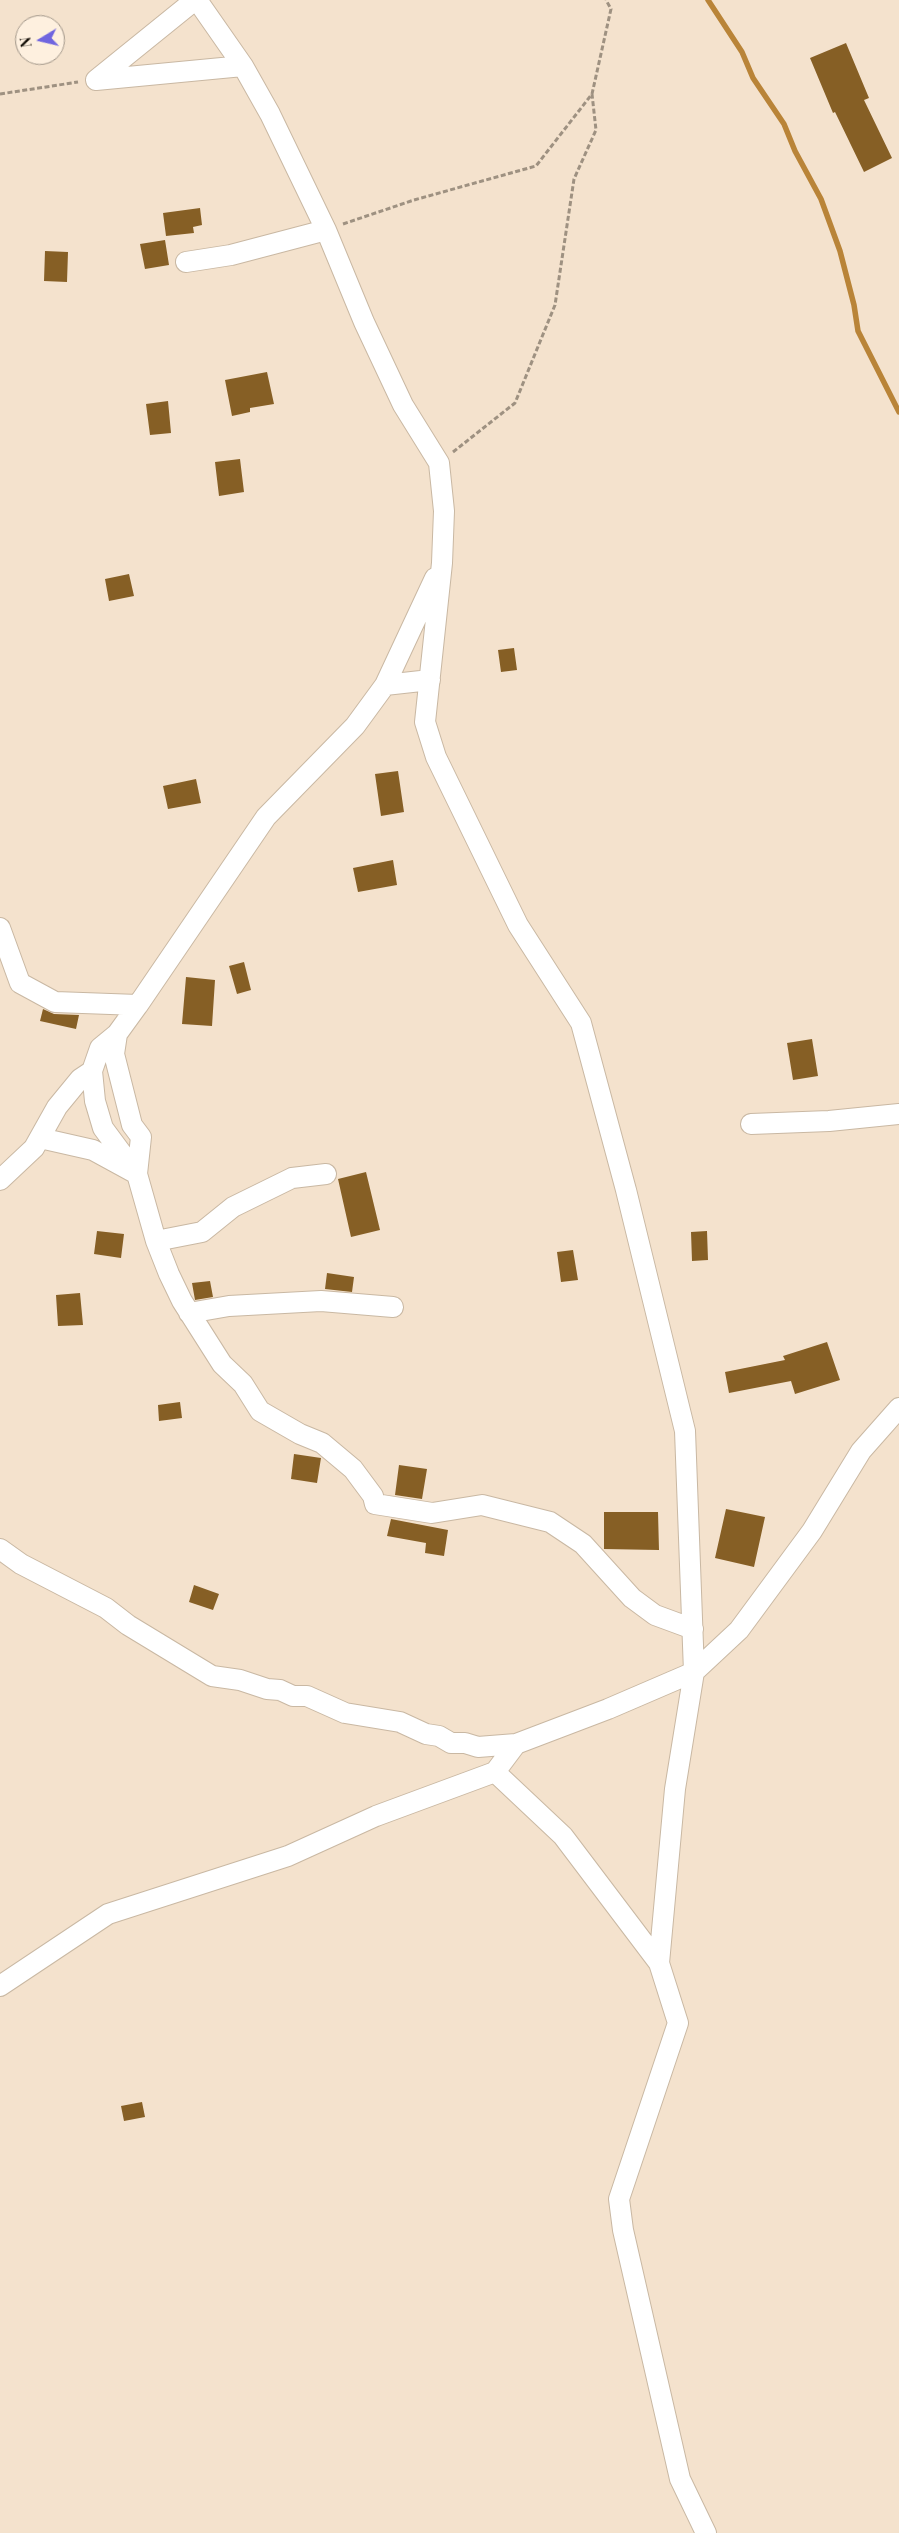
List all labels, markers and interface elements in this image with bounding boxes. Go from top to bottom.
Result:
north arrow [15,15,65,65]
text: N [16,36,36,49]

